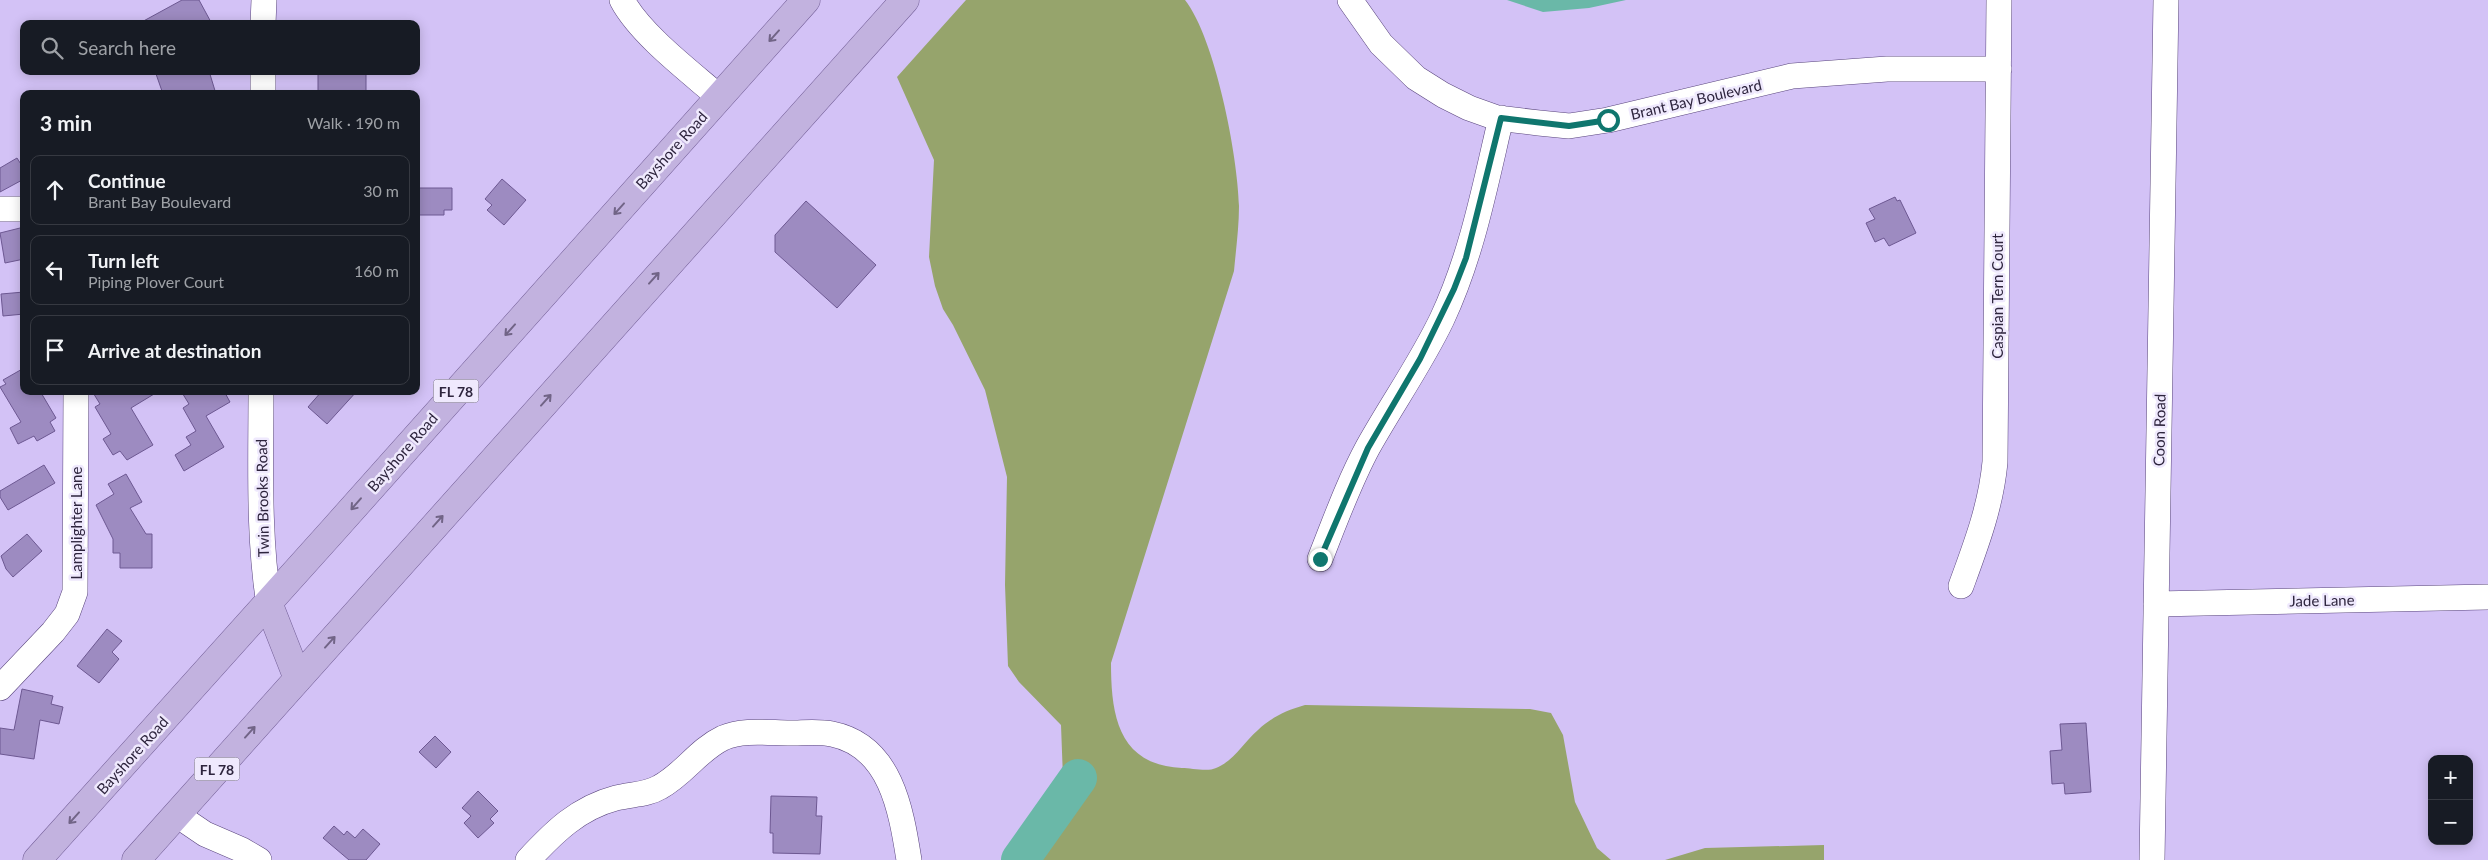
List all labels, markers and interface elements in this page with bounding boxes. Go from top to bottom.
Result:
search box [20,20,420,75]
one-way arrow [768,30,780,43]
icon: search [38,34,66,62]
text: Search here [78,36,176,59]
street label: Brant Bay Boulevard [1629,75,1763,123]
street label: Bayshore Road [632,108,710,192]
route start [1597,109,1620,132]
text: 3 min [40,110,92,135]
text: Walk · 190 m [307,113,400,132]
text: Continue [88,169,166,192]
icon: ahead [41,176,69,204]
text: 30 m [363,181,399,200]
text: Brant Bay Boulevard [88,192,231,211]
one-way arrow [613,203,624,216]
street label: Caspian Tern Court [1988,233,2006,359]
text: Turn left [88,249,159,272]
icon: left [41,256,69,284]
text: 160 m [354,261,399,280]
text: Piping Plover Court [88,272,224,291]
one-way arrow [649,272,660,285]
one-way arrow [504,324,516,337]
icon: arrive [41,336,69,364]
text: Arrive at destination [88,339,261,362]
road number: FL 78 [434,380,478,402]
one-way arrow [541,393,552,406]
street label: Coon Road [2149,394,2169,466]
street label: Bayshore Road [363,409,441,495]
street label: Twin Brooks Road [252,439,272,557]
street label: Lamplighter Lane [67,467,85,579]
one-way arrow [350,498,362,511]
one-way arrow [433,515,444,528]
route end [1309,548,1332,571]
street label: Jade Lane [2289,590,2355,610]
one-way arrow [324,636,336,649]
street label: Bayshore Road [93,713,171,797]
one-way arrow [244,726,256,739]
map controls [2428,755,2473,845]
button: + [2428,755,2473,800]
road number: FL 78 [194,758,240,781]
button: − [2428,800,2473,845]
one-way arrow [68,812,80,825]

